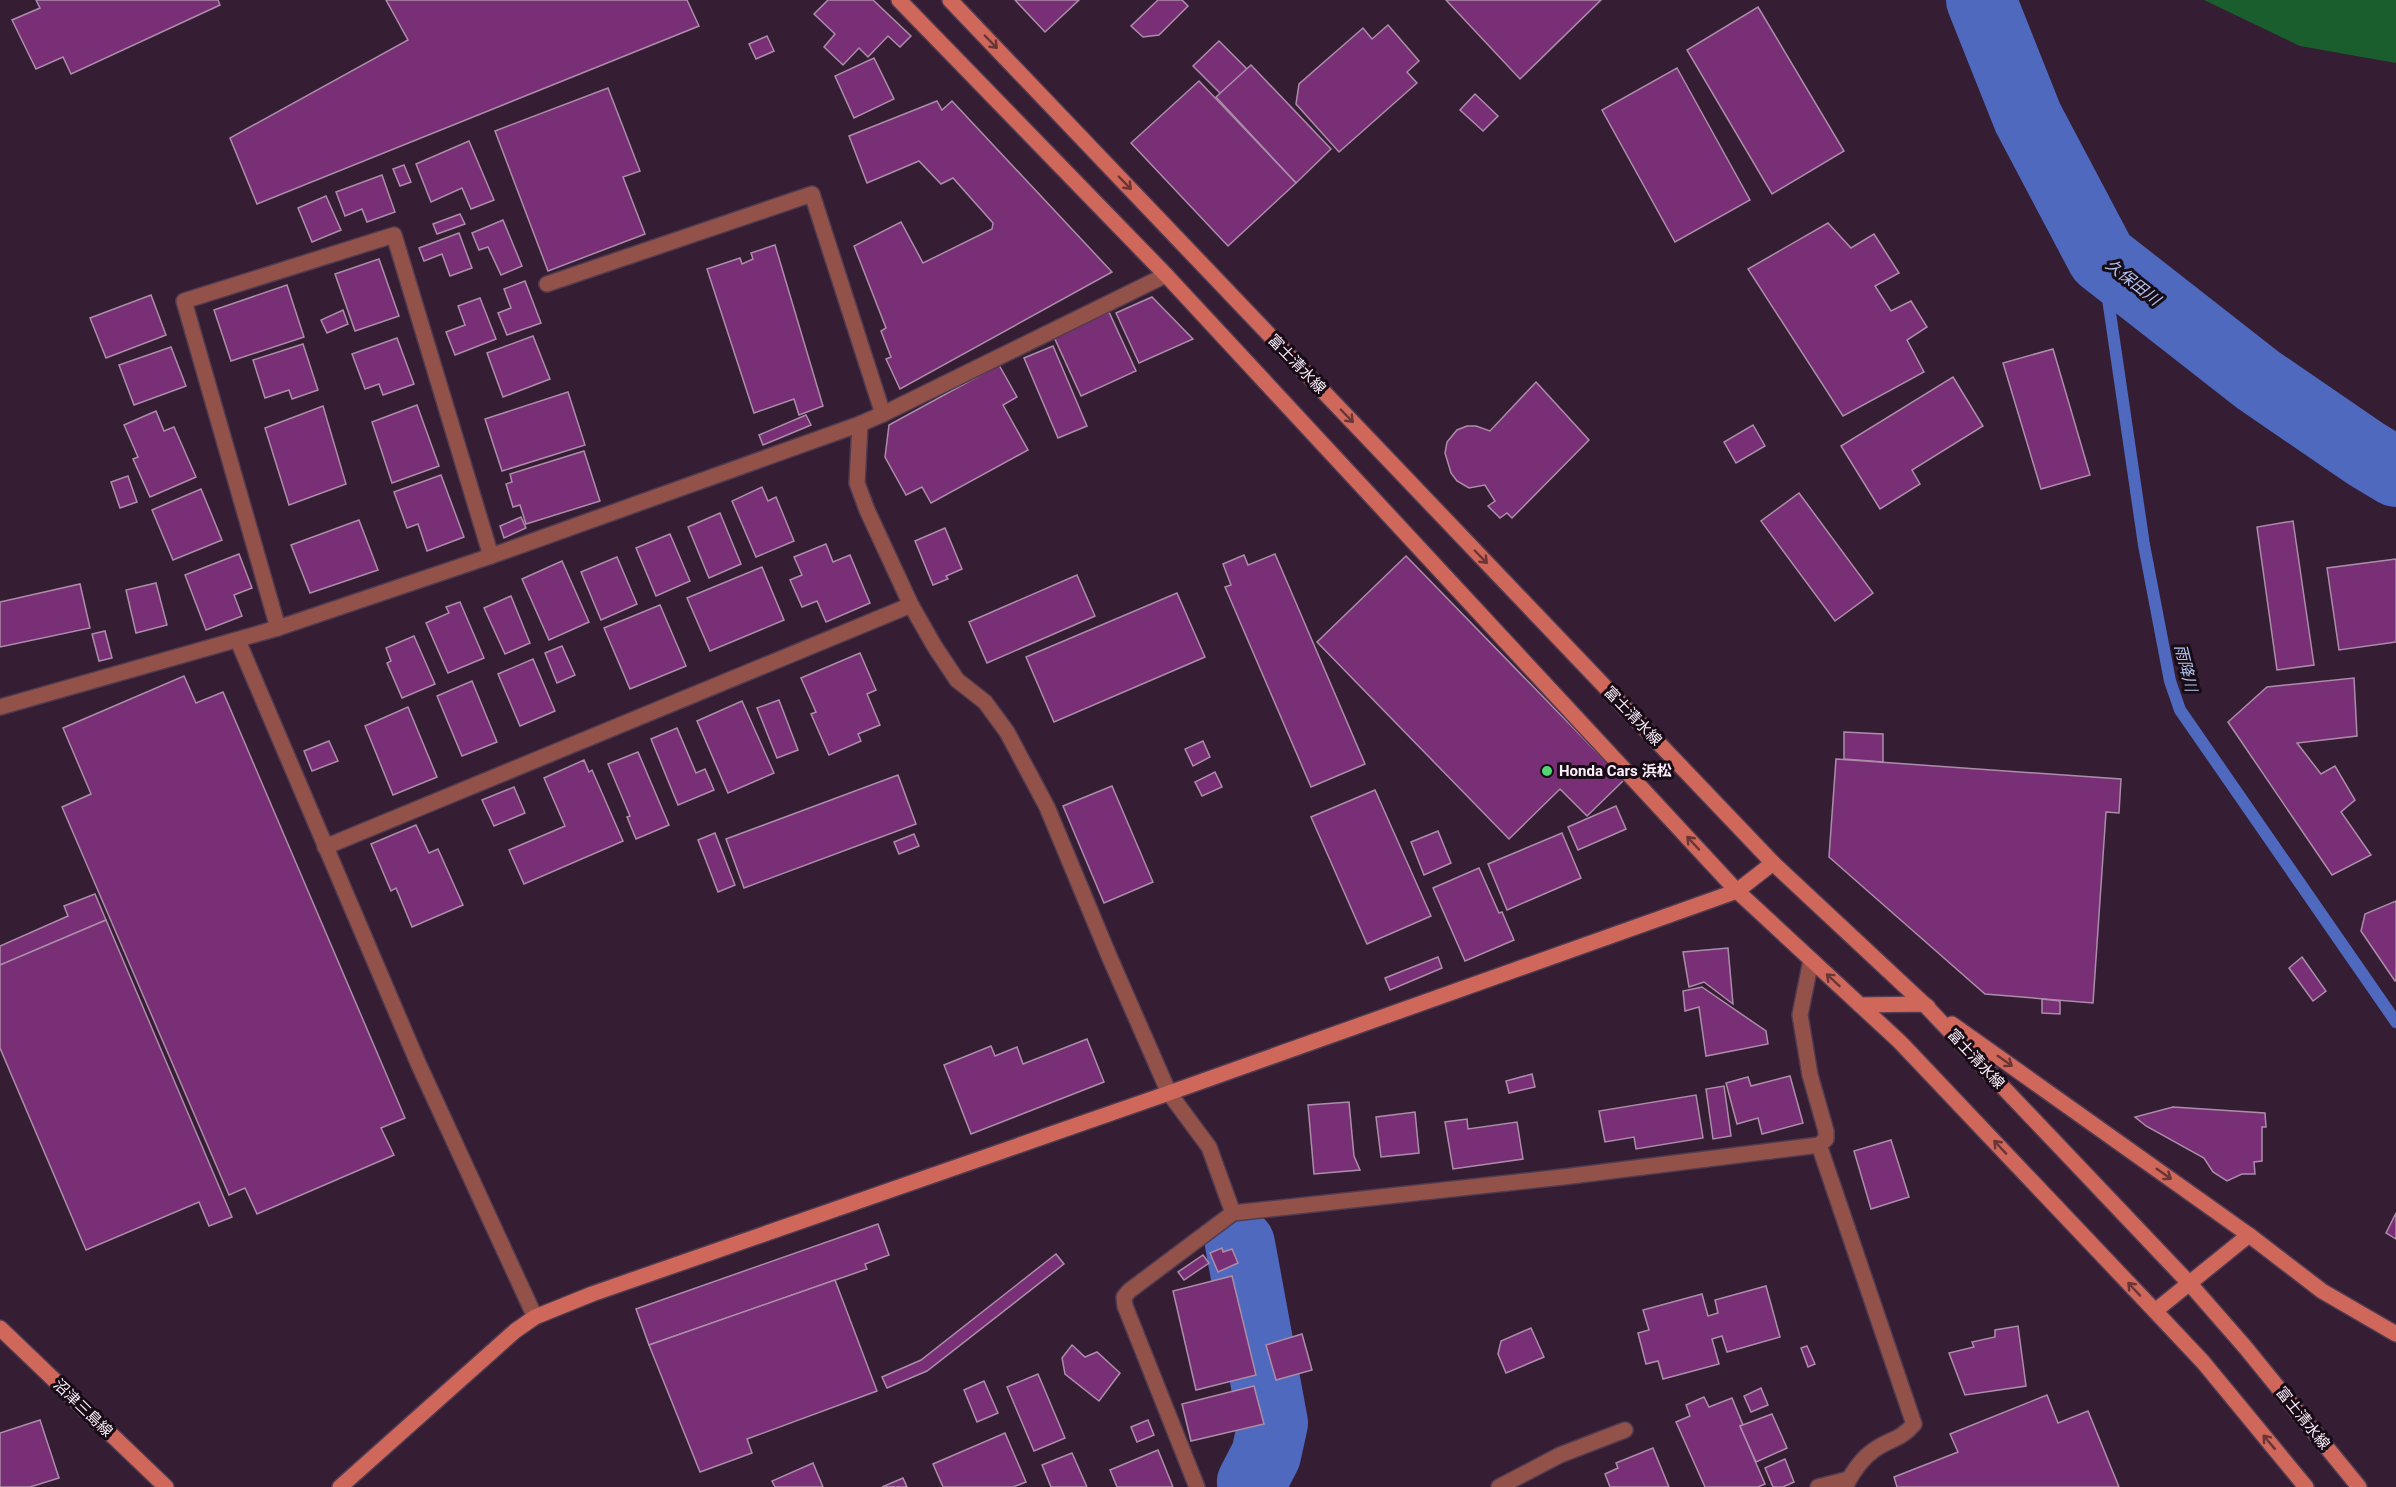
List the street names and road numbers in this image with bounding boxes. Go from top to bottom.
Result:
street label: 富士清水線 [1264,331,1330,397]
street label: 富士清水線 [1600,683,1666,749]
street label: 富士清水線 [1944,1025,2008,1093]
street label: 沼津三島線 [50,1375,116,1441]
street label: 富士清水線 [2272,1383,2334,1453]

